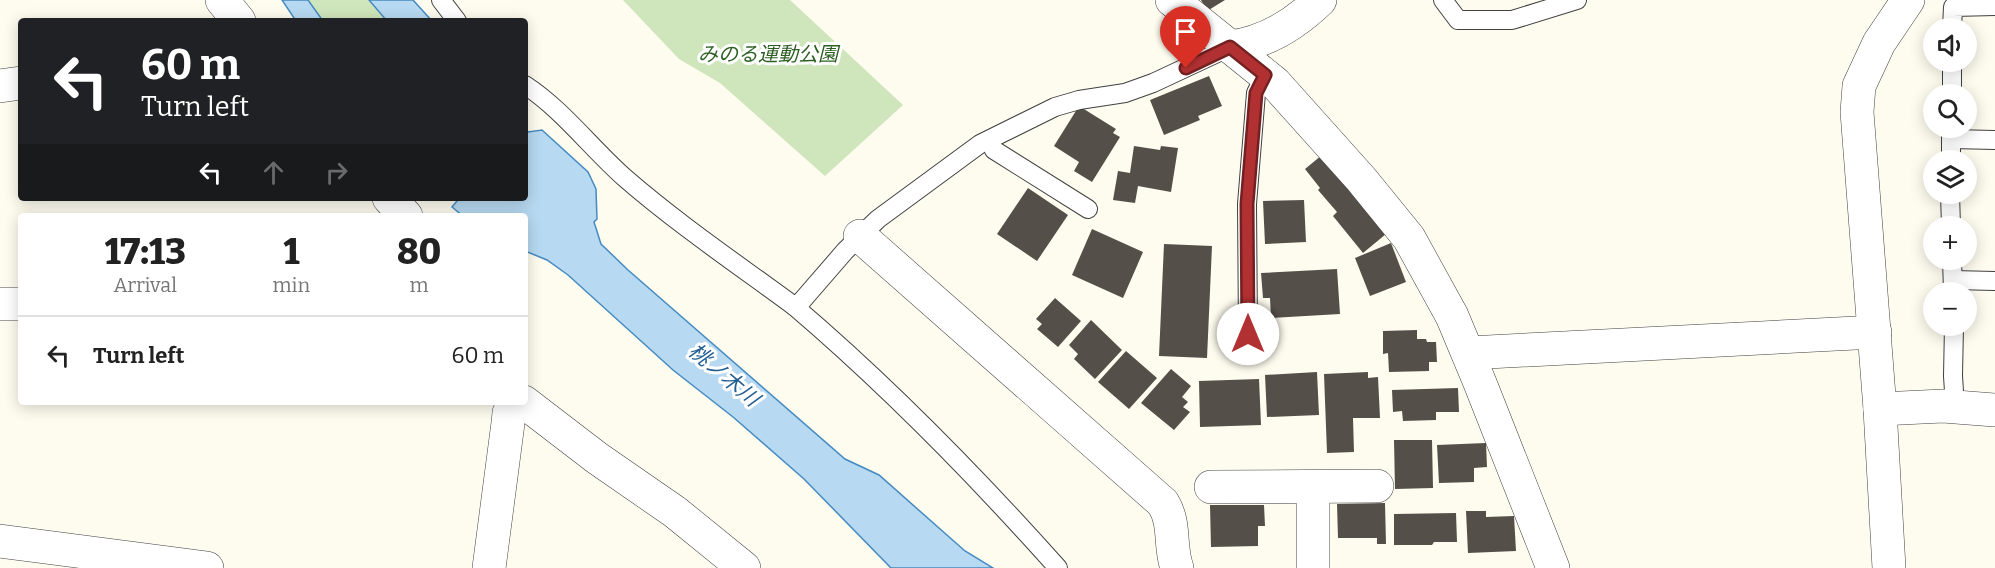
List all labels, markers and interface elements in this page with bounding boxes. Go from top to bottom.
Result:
pin [1160,6,1211,68]
icon: arrive [1169,15,1202,48]
map controls [1923,18,1977,336]
button: sound [1923,18,1977,72]
text: 60 m [141,40,240,90]
icon: left [42,42,120,120]
park label: みのる運動公園 [698,42,841,66]
button: search [1923,84,1977,138]
text: Turn left [141,91,249,123]
button: layers [1923,150,1977,204]
icon: left [194,156,227,189]
icon: ahead [257,156,290,189]
icon: right [320,156,353,189]
button: + [1923,216,1977,270]
text: 17:13 [105,230,186,274]
text: 1 [283,230,299,274]
text: 80 [397,230,441,274]
text: Arrival [114,273,177,297]
text: min [273,273,310,297]
text: m [410,273,429,297]
button: − [1923,282,1977,336]
position arrow [1216,302,1280,366]
water label: 桃ノ木川 [683,338,766,413]
icon: left [42,339,75,372]
text: Turn left [93,342,185,369]
text: 60 m [452,342,504,369]

